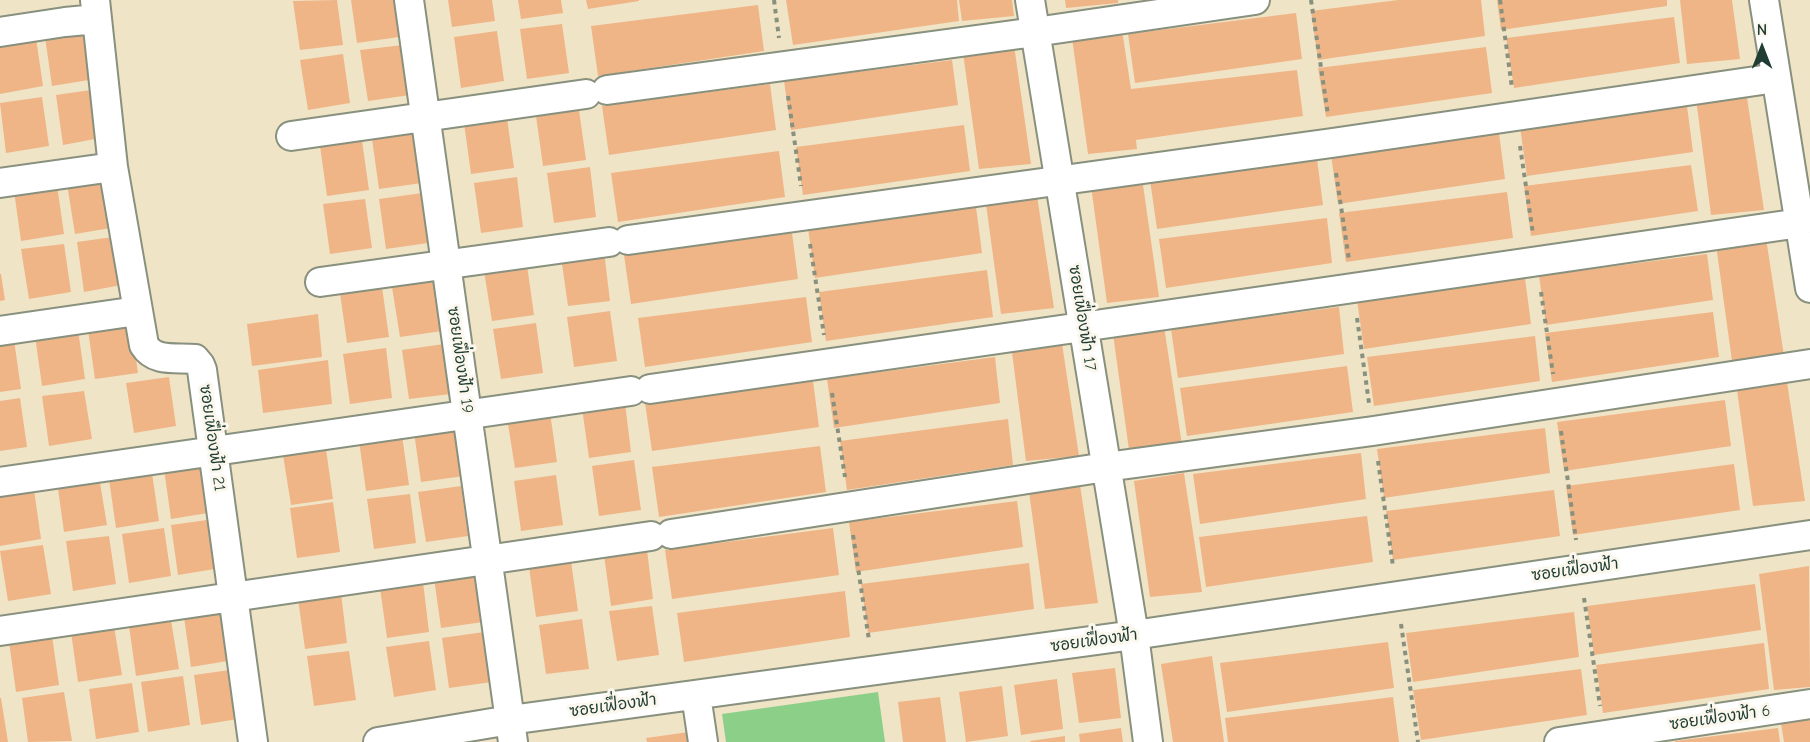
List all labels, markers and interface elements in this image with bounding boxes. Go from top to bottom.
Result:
north arrow [1732,18,1792,78]
text: N [1757,21,1767,39]
street label: ซอยเฟื่องฟ้า 17 [1064,264,1100,372]
street label: ซอยเฟื่องฟ้า 19 [443,305,477,415]
street label: ซอยเฟื่องฟ้า 21 [195,383,229,493]
street label: ซอยเฟื่องฟ้า [1530,554,1620,586]
street label: ซอยเฟื่องฟ้า [1049,625,1139,657]
street label: ซอยเฟื่องฟ้า [568,690,658,722]
street label: ซอยเฟื่องฟ้า 6 [1668,701,1772,735]

